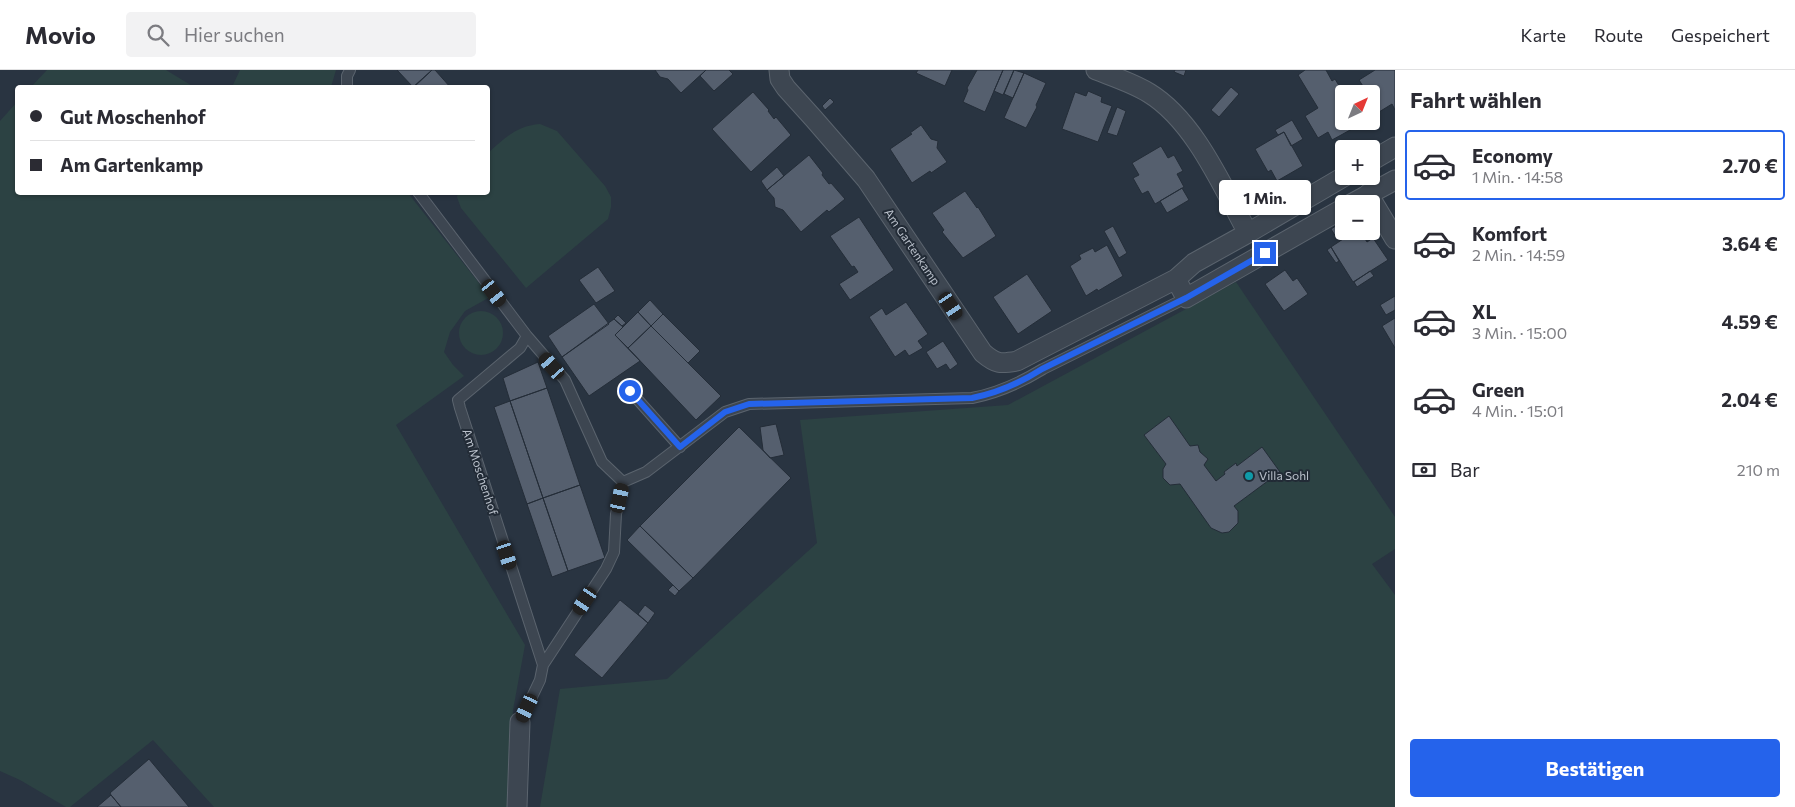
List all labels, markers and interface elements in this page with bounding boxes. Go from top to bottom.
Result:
search box [126,12,476,57]
text: Movio [25,20,96,49]
icon: search [144,21,172,49]
text: Hier suchen [184,23,285,46]
text: Karte [1521,24,1566,46]
text: Route [1594,24,1643,46]
text: Gespeichert [1671,24,1770,46]
north arrow [1335,85,1380,130]
map controls [1335,85,1380,240]
text: Fahrt wählen [1410,86,1542,113]
text: Gut Moschenhof [60,105,206,128]
button: + [1335,140,1380,185]
icon: car [1412,143,1457,188]
text: Economy [1472,144,1553,167]
text: Am Gartenkamp [60,153,203,176]
text: 2.70 € [1722,154,1778,177]
text: 1 Min. · 14:58 [1472,167,1563,186]
callout: 1 Min. [1219,180,1311,216]
text: 1 Min. [1243,188,1287,207]
button: − [1335,195,1380,240]
street label: Am Gartenkamp [882,206,944,287]
icon: car [1412,221,1457,266]
text: Komfort [1472,222,1547,245]
text: 3.64 € [1722,232,1778,255]
route end [1254,242,1276,264]
text: 2 Min. · 14:59 [1472,245,1565,264]
car [478,277,509,309]
car [936,289,965,323]
icon: car [1412,299,1457,344]
text: XL [1472,300,1497,323]
text: 4.59 € [1722,310,1778,333]
text: 3 Min. · 15:00 [1472,323,1567,342]
car [536,350,567,382]
icon: car [1412,377,1457,422]
text: Green [1472,378,1524,401]
route start [619,380,641,402]
text: 2.04 € [1721,388,1778,411]
text: 4 Min. · 15:01 [1472,401,1564,420]
street label: Am Moschenhof [460,427,502,517]
icon: cash [1410,456,1438,484]
text: Bar [1450,458,1480,481]
text: 210 m [1737,460,1780,479]
place label: Villa Sohl [1259,468,1309,482]
marker: Villa Sohl [1243,470,1255,482]
car [609,482,630,514]
car [495,538,518,572]
car [570,584,599,618]
car [513,691,540,725]
button: Bestätigen [1410,739,1780,797]

